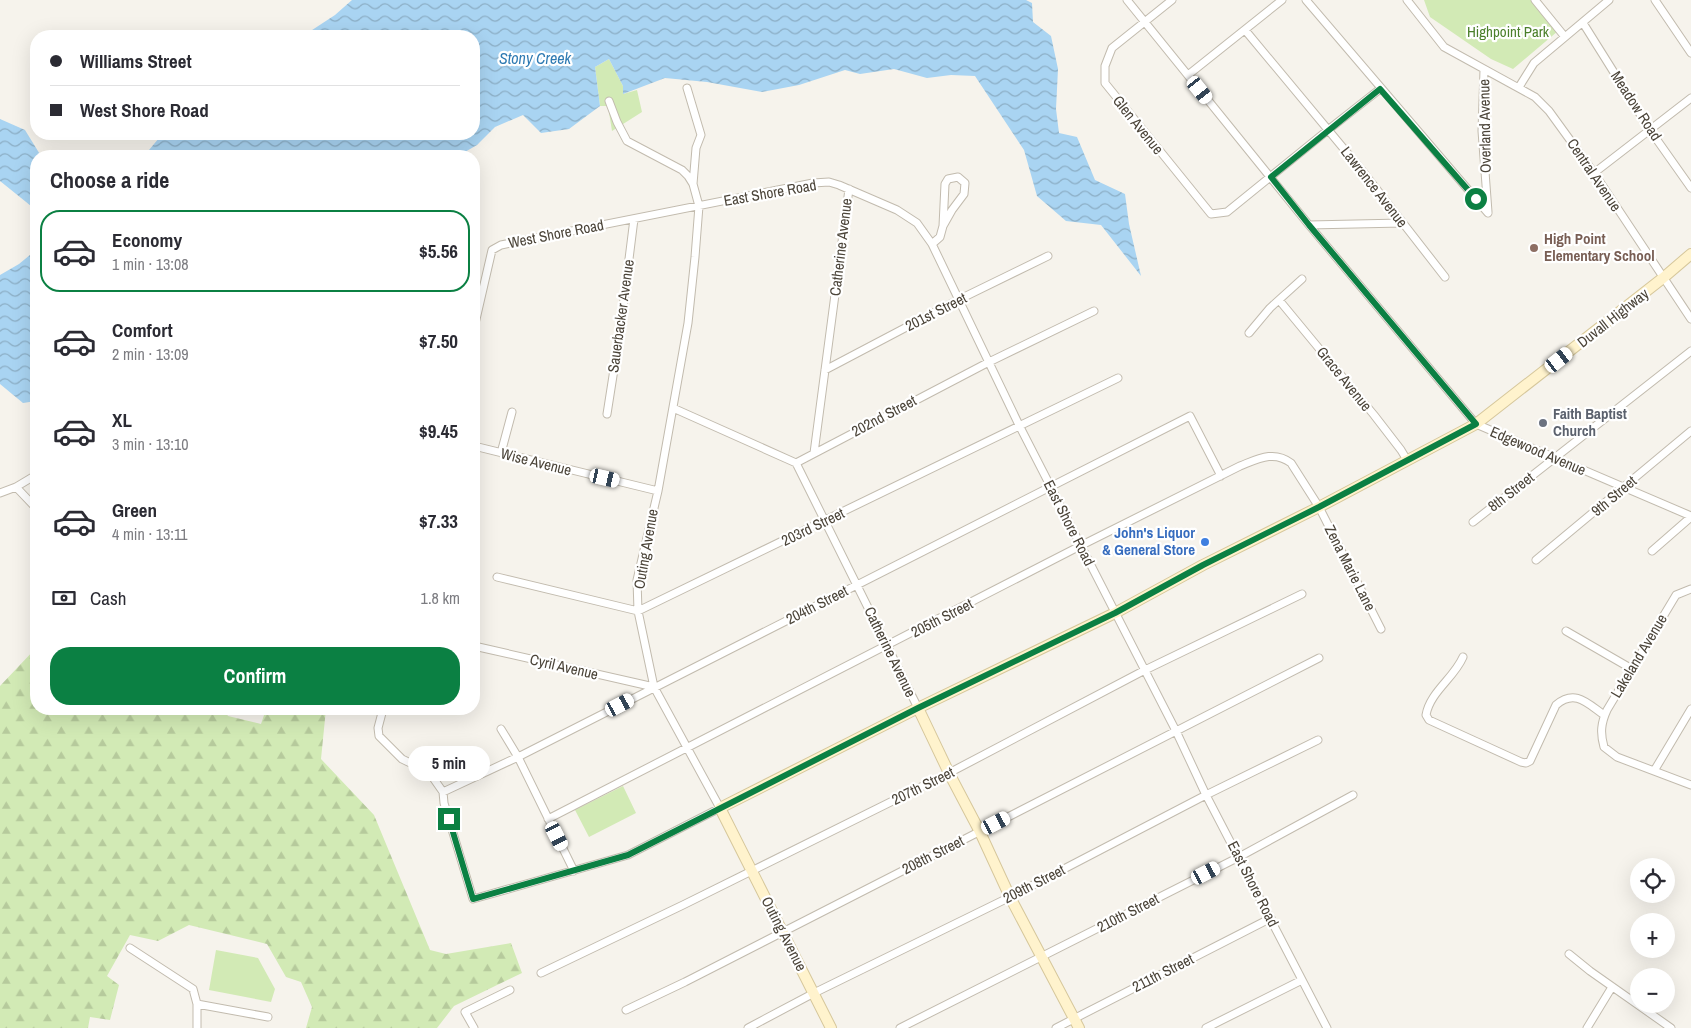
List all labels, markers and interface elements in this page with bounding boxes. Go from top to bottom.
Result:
park label: Highpoint Park [1467,21,1550,42]
water label: Stony Creek [499,47,572,69]
text: Williams Street [80,48,192,74]
street label: Meadow Road [1606,67,1667,145]
car [1184,74,1215,106]
street label: Overland Avenue [1473,79,1496,173]
street label: Glen Avenue [1108,91,1169,159]
text: West Shore Road [80,97,209,123]
street label: Central Avenue [1562,134,1627,215]
street label: Lawrence Avenue [1336,142,1413,232]
text: Choose a ride [50,165,169,195]
street label: East Shore Road [722,174,818,211]
route start [1465,188,1487,210]
street label: Catherine Avenue [824,197,857,297]
street label: West Shore Road [506,214,605,253]
text: Economy [112,227,182,253]
place label: High Point Elementary School [1544,228,1655,266]
icon: car [52,229,97,274]
text: $5.56 [419,238,458,264]
marker: High Point Elementary School [1528,242,1540,254]
text: 1 min · 13:08 [112,253,189,275]
street label: Sauerbacker Avenue [602,258,639,374]
street label: Duvall Highway [1573,283,1653,352]
street label: 201st Street [901,287,971,336]
text: Comfort [112,317,173,343]
icon: car [52,319,97,364]
text: $7.50 [419,328,458,354]
street label: Grace Avenue [1312,342,1377,416]
text: 2 min · 13:09 [112,343,189,365]
car [1542,345,1575,375]
street label: 202nd Street [848,389,920,441]
place label: Faith Baptist Church [1553,403,1627,441]
text: XL [112,407,132,433]
icon: car [52,409,97,454]
marker: Faith Baptist Church [1537,417,1549,429]
text: $9.45 [419,418,458,444]
street label: Edgewood Avenue [1487,421,1590,480]
text: 3 min · 13:10 [112,433,189,455]
street label: Wise Avenue [499,443,574,480]
car [588,467,621,489]
street label: 8th Street [1483,467,1539,516]
street label: 9th Street [1586,470,1641,521]
street label: East Shore Road [1039,476,1100,569]
text: Green [112,497,157,523]
icon: car [52,499,97,544]
street label: 203rd Street [778,502,848,551]
street label: Outing Avenue [628,507,663,591]
text: $7.33 [419,508,458,534]
street label: Zena Marie Lane [1320,521,1381,614]
place label: John's Liquor & General Store [1102,522,1195,560]
text: 4 min · 13:11 [112,523,188,545]
marker: John's Liquor & General Store [1199,536,1211,548]
street label: 204th Street [782,580,852,629]
icon: cash [50,584,78,612]
text: Cash [90,585,126,611]
text: 1.8 km [421,587,460,609]
street label: 205th Street [907,593,977,642]
street label: Catherine Avenue [859,603,921,701]
street label: Lakeland Avenue [1605,610,1672,702]
button: Confirm [50,647,460,705]
street label: Cyril Avenue [528,648,600,685]
car [603,691,636,719]
callout: 5 min [408,746,490,782]
text: 5 min [432,752,466,774]
street label: 207th Street [888,761,958,810]
route end [438,808,460,830]
car [979,810,1012,836]
car [543,819,570,853]
street label: 208th Street [898,830,968,879]
street label: East Shore Road [1223,837,1284,930]
map controls [1630,858,1675,1013]
button: locate [1630,858,1675,903]
street label: 209th Street [999,859,1069,908]
car [1189,860,1222,886]
street label: 210th Street [1093,888,1163,937]
street label: Outing Avenue [757,893,812,975]
button: + [1630,913,1675,958]
street label: 211th Street [1129,948,1198,997]
button: − [1630,968,1675,1013]

